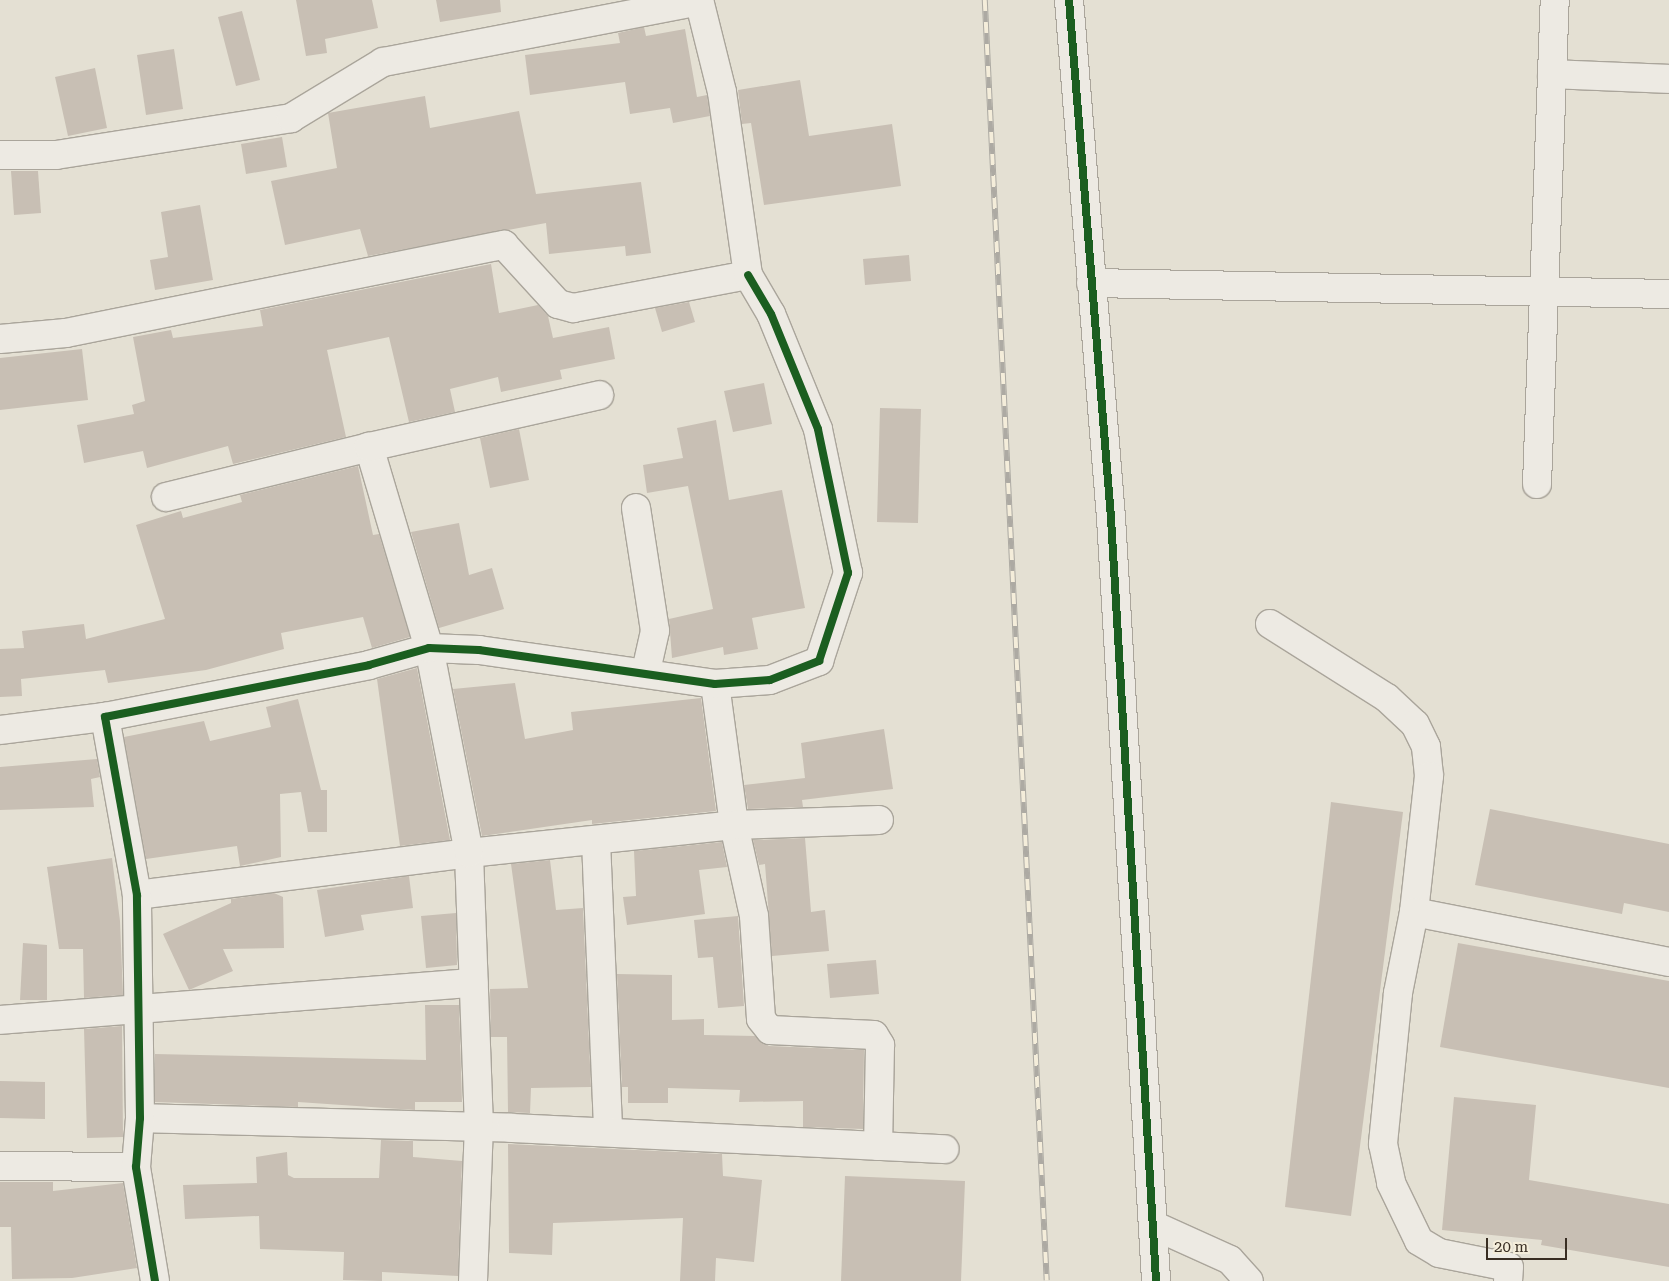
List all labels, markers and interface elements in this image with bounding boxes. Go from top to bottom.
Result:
scale bar [1489,1228,1570,1260]
text: 20 m [1494,1238,1528,1256]

